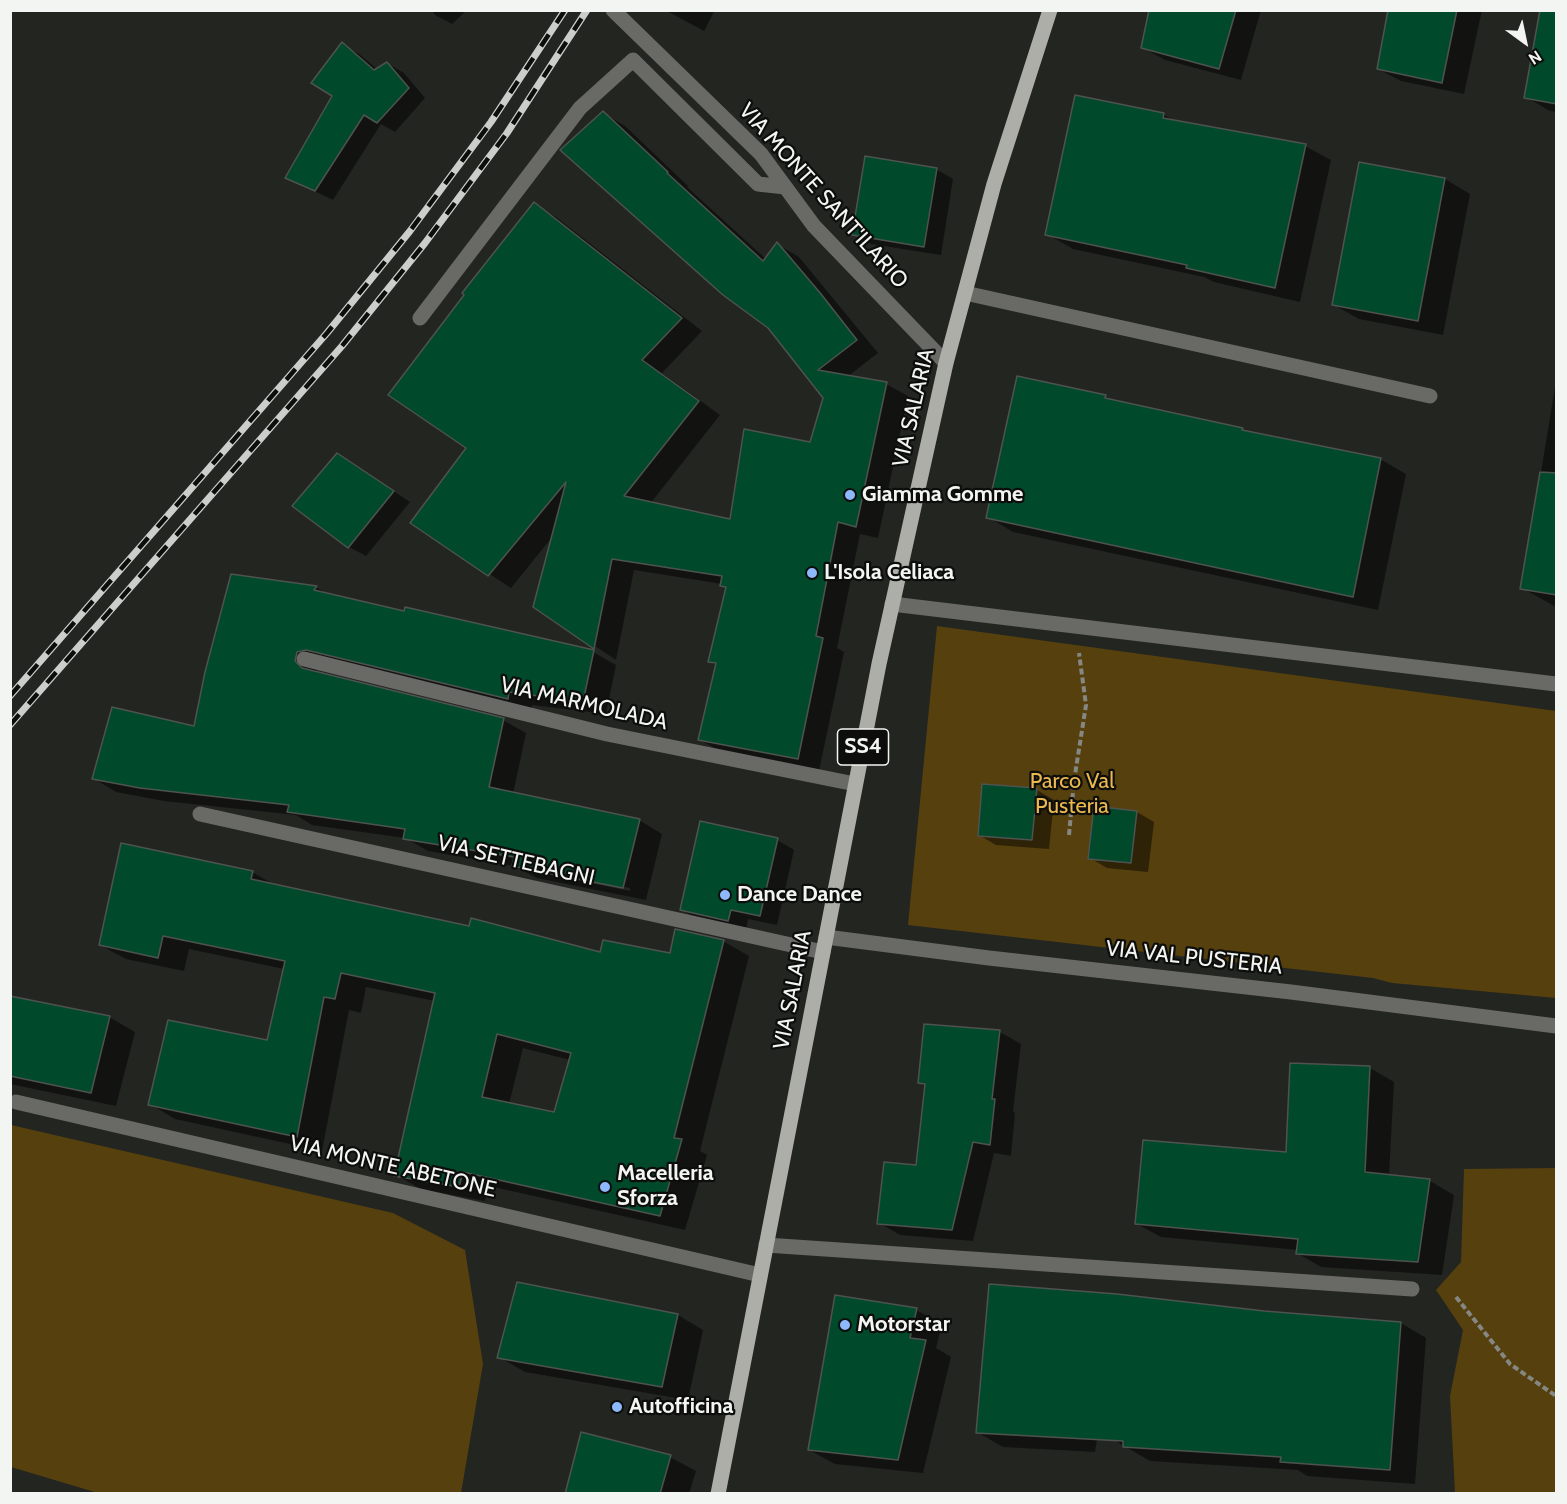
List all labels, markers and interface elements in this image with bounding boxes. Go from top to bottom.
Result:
north arrow [1495,12,1555,72]
text: N [1525,46,1545,69]
street label: VIA MONTE SANT'ILARIO [733,98,913,294]
street label: VIA SALARIA [888,346,940,470]
place label: Giamma Gomme [862,482,1023,508]
marker: Giamma Gomme [843,488,857,502]
place label: L'Isola Celiaca [824,560,954,586]
marker: L'Isola Celiaca [805,566,819,580]
street label: VIA MARMOLADA [498,672,670,736]
road number: SS4 [838,729,888,765]
park label: Parco Val Pusteria [1030,769,1114,820]
street label: VIA SETTEBAGNI [435,830,597,892]
place label: Dance Dance [737,882,862,908]
marker: Dance Dance [718,888,732,902]
street label: VIA SALARIA [769,928,817,1052]
street label: VIA VAL PUSTERIA [1105,936,1283,980]
street label: VIA MONTE ABETONE [287,1130,499,1204]
place label: Macelleria Sforza [617,1161,714,1212]
marker: Macelleria Sforza [598,1180,612,1194]
place label: Motorstar [857,1312,950,1338]
marker: Motorstar [838,1318,852,1332]
place label: Autofficina [629,1394,733,1420]
marker: Autofficina [610,1400,624,1414]

